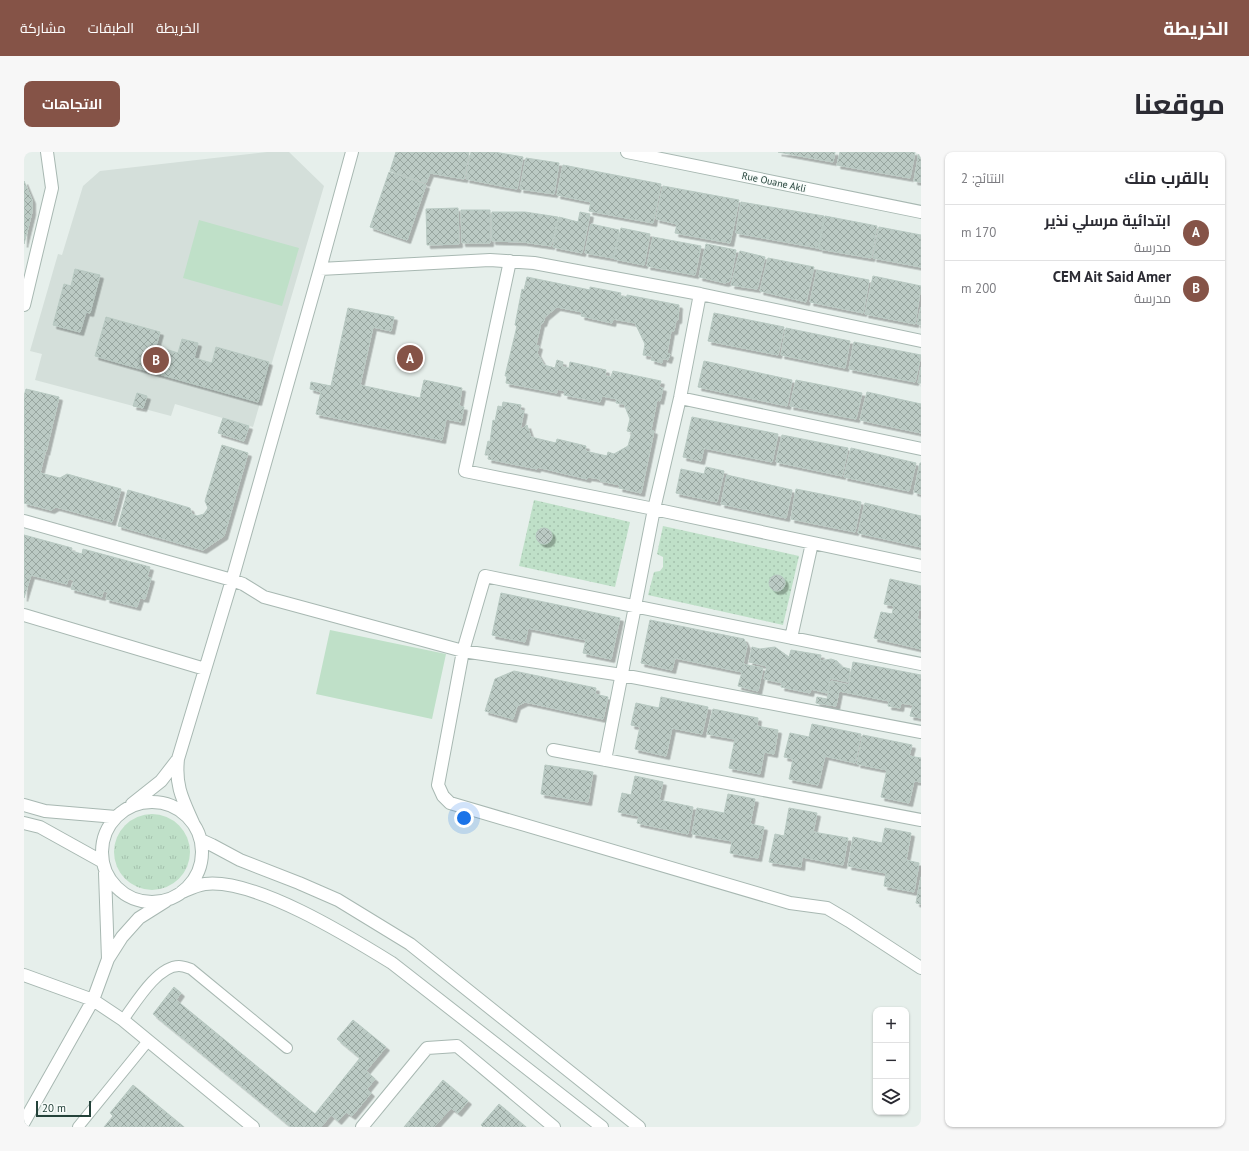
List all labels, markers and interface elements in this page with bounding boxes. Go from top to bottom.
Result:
text: الخريطة [1163,16,1229,40]
text: مشاركة [20,19,66,37]
text: الطبقات [88,19,134,37]
text: الخريطة [156,19,200,37]
button: الاتجاهات [24,81,120,127]
text: موقعنا [1134,85,1225,122]
text: بالقرب منك [1125,167,1209,189]
street label: Rue Ouane Akli [741,169,807,195]
text: النتائج: 2 [961,170,1005,187]
text: ابتدائية مرسلي نذير [1045,211,1171,230]
text: 170 m [961,224,996,241]
text: A [1192,224,1200,241]
text: مدرسة [1134,239,1171,256]
text: CEM Ait Said Amer [1053,267,1171,286]
text: 200 m [961,280,996,297]
text: B [1192,280,1200,297]
text: مدرسة [1134,290,1171,307]
pin: A [397,343,423,373]
pin: B [143,345,169,375]
your location [454,808,474,828]
map controls [873,1007,909,1115]
button: + [873,1007,909,1043]
button: − [873,1043,909,1079]
button: layers [873,1079,909,1115]
scale bar [36,1099,91,1118]
text: 20 m [42,1101,66,1115]

